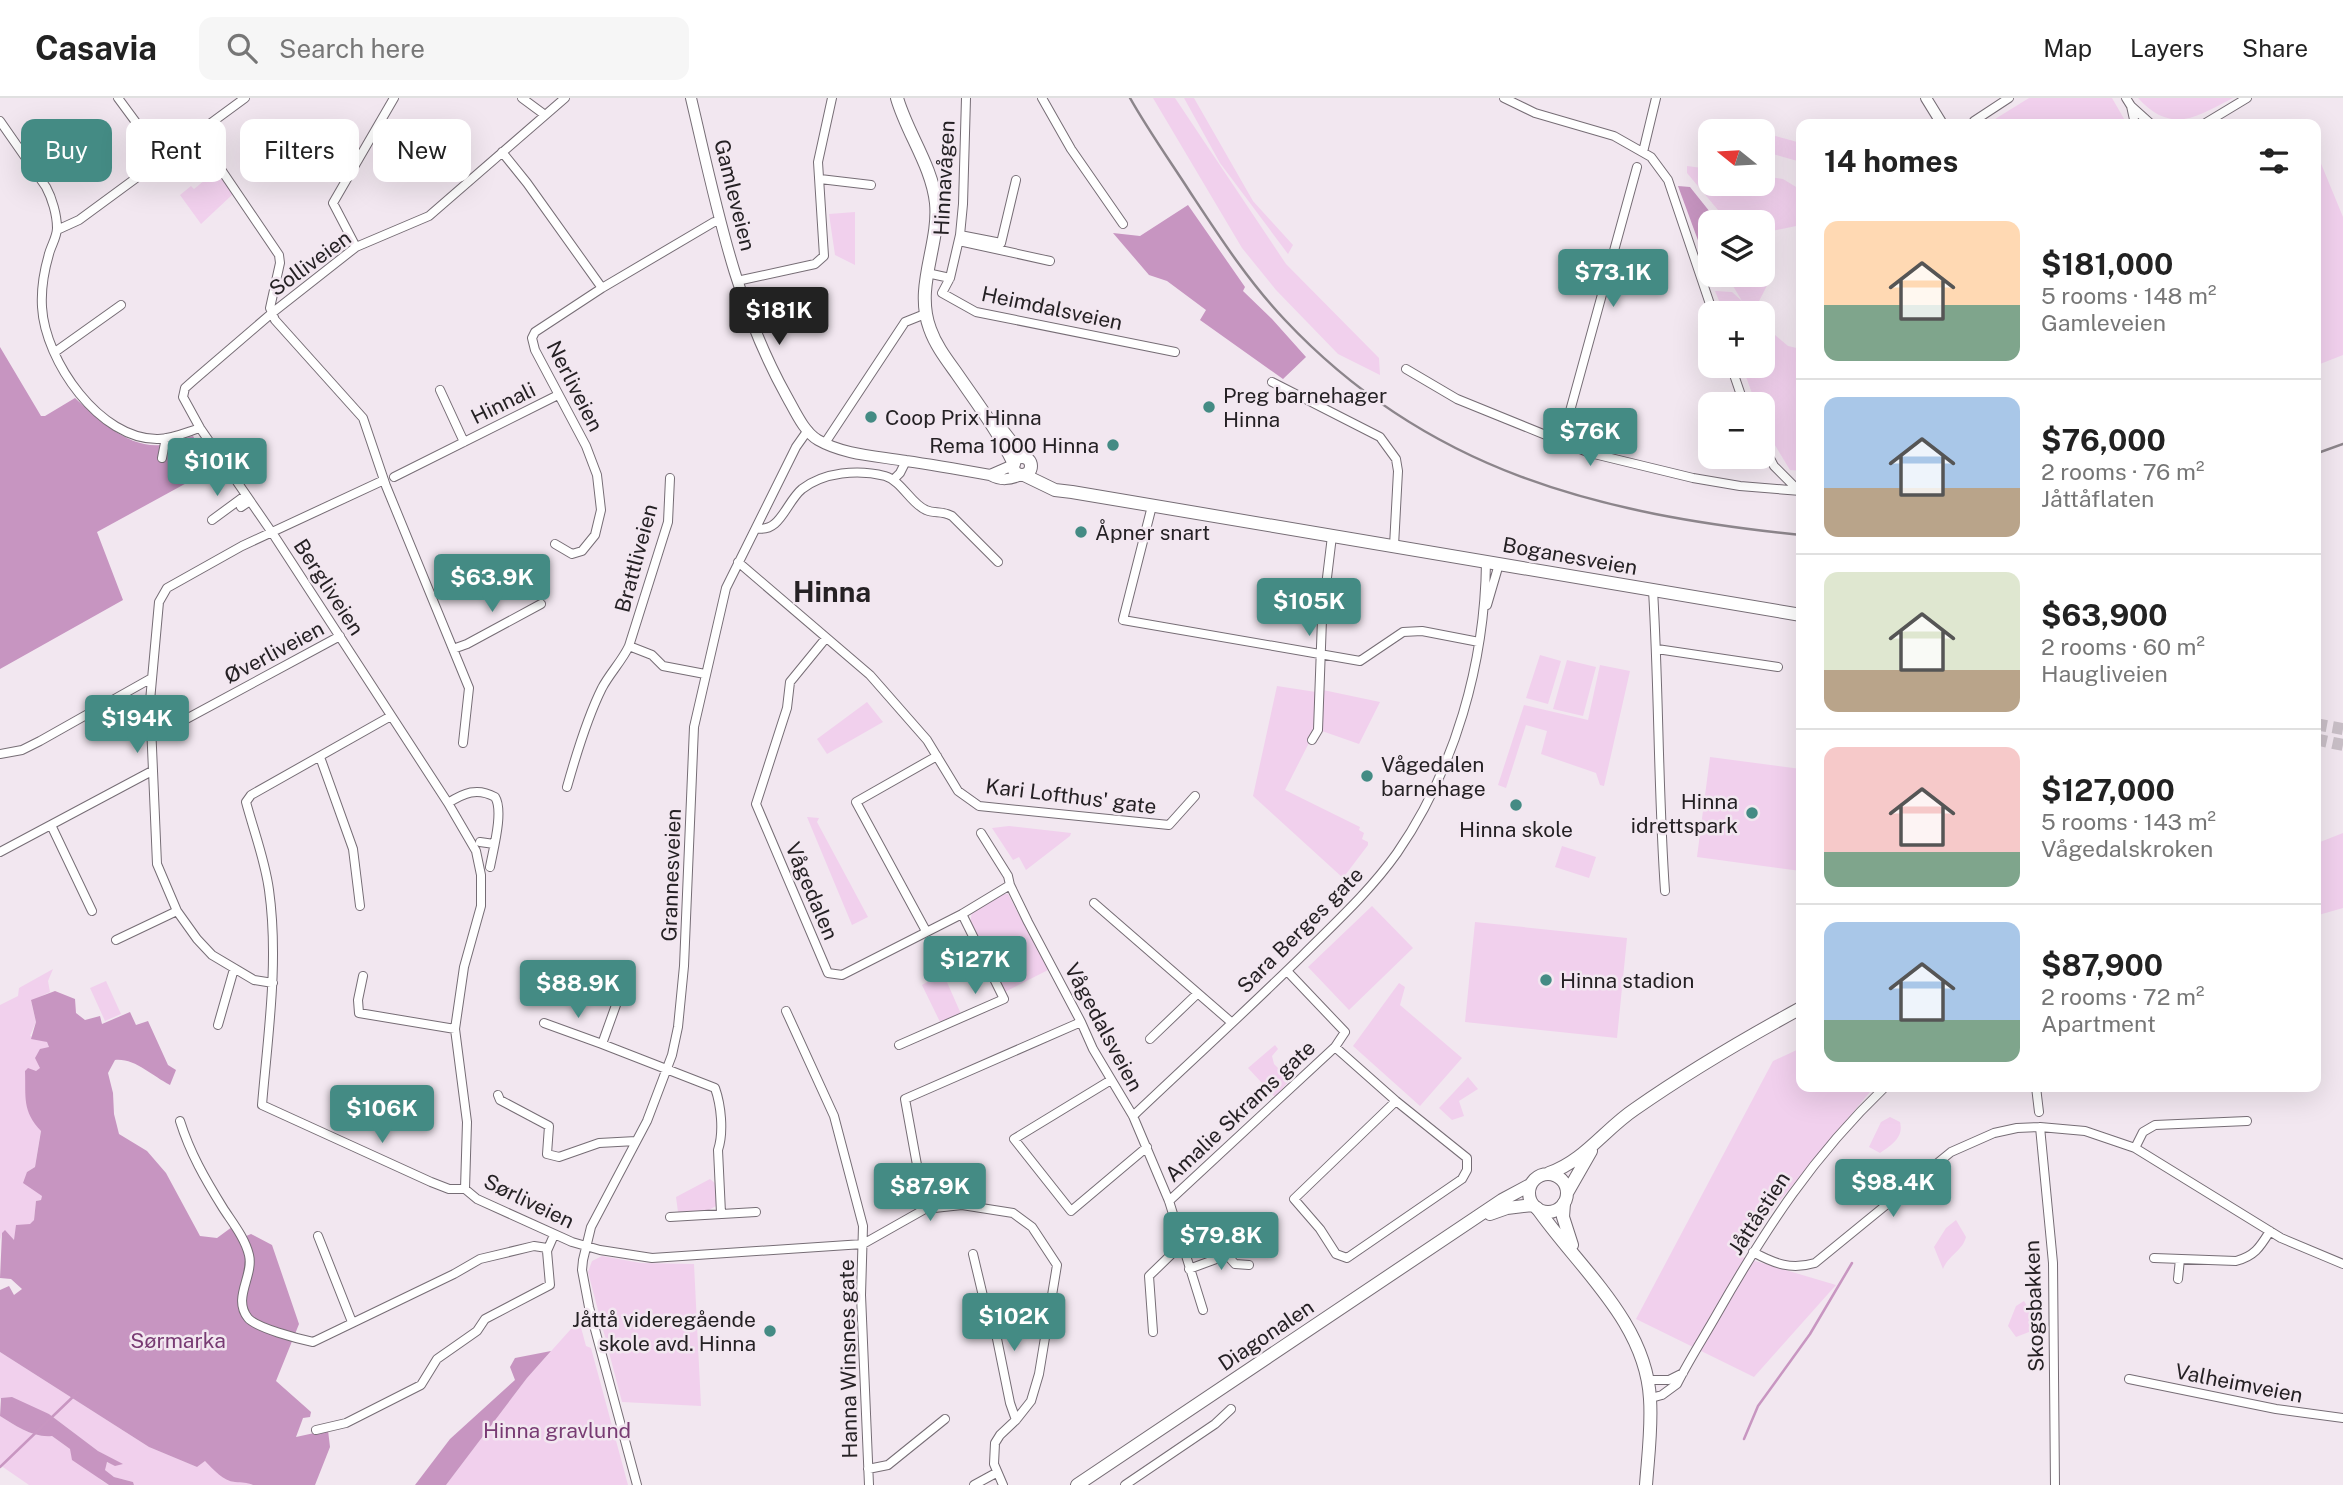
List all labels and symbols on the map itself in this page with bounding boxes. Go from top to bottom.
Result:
north arrow [1698,119,1774,196]
street label: Hinnavågen [928,120,960,236]
street label: Gamleveien [709,137,761,253]
street label: Solliveien [264,225,356,301]
pin: $73.1K [1556,250,1670,309]
street label: Heimdalsveien [979,281,1125,335]
pin: $181K [730,288,828,347]
street label: Nerliveien [541,336,609,436]
street label: Hinnali [467,377,539,429]
place label: Preg barnehager Hinna [1223,383,1387,432]
marker: Preg barnehager Hinna [1201,399,1217,415]
place label: Coop Prix Hinna [885,405,1042,430]
pin: $76K [1549,408,1631,468]
marker: Coop Prix Hinna [863,409,879,425]
place label: Rema 1000 Hinna [929,433,1099,458]
marker: Rema 1000 Hinna [1105,437,1121,453]
pin: $101K [168,438,266,498]
street label: Brattliveien [610,501,662,615]
place label: Åpner snart [1095,519,1210,545]
marker: Åpner snart [1073,524,1089,540]
street label: Boganesveien [1501,532,1639,580]
street label: Bergliveien [289,534,369,640]
pin: $63.9K [435,554,549,614]
district label: Hinna [793,575,871,608]
pin: $105K [1260,578,1358,638]
street label: Øverliveien [220,615,328,689]
pin: $194K [88,696,186,755]
place label: Vågedalen barnehage [1381,752,1486,801]
marker: Vågedalen barnehage [1359,768,1375,784]
street label: Kari Lofthus' gate [984,773,1158,819]
place label: Hinna idrettspark [1631,789,1738,838]
marker: Hinna skole [1508,797,1524,813]
marker: Hinna idrettspark [1744,805,1760,821]
street label: Grannesveien [656,808,686,942]
place label: Hinna skole [1459,817,1573,842]
street label: Vågedalen [780,839,844,943]
street label: Sara Berges gate [1232,862,1368,998]
pin: $127K [926,936,1024,996]
street label: Vågedalsveien [1060,959,1148,1095]
pin: $88.9K [521,960,635,1020]
place label: Hinna stadion [1560,968,1694,993]
marker: Hinna stadion [1538,972,1554,988]
street label: Amalie Skrams gate [1160,1035,1320,1187]
pin: $106K [333,1086,431,1145]
pin: $98.4K [1836,1160,1950,1219]
pin: $87.9K [873,1164,987,1223]
street label: Jåttåstien [1723,1167,1795,1259]
street label: Sørliveien [480,1168,578,1234]
pin: $79.8K [1164,1212,1278,1272]
street label: Skogsbakken [2019,1240,2049,1372]
street label: Hanna Winsnes gate [834,1259,862,1459]
pin: $102K [965,1294,1063,1353]
street label: Diagonalen [1214,1294,1318,1376]
place label: Jåttå videregående skole avd. Hinna [572,1307,756,1356]
marker: Jåttå videregående skole avd. Hinna [762,1323,778,1339]
park label: Sørmarka [130,1328,226,1353]
street label: Valheimveien [2173,1358,2305,1408]
park label: Hinna gravlund [483,1418,631,1443]

